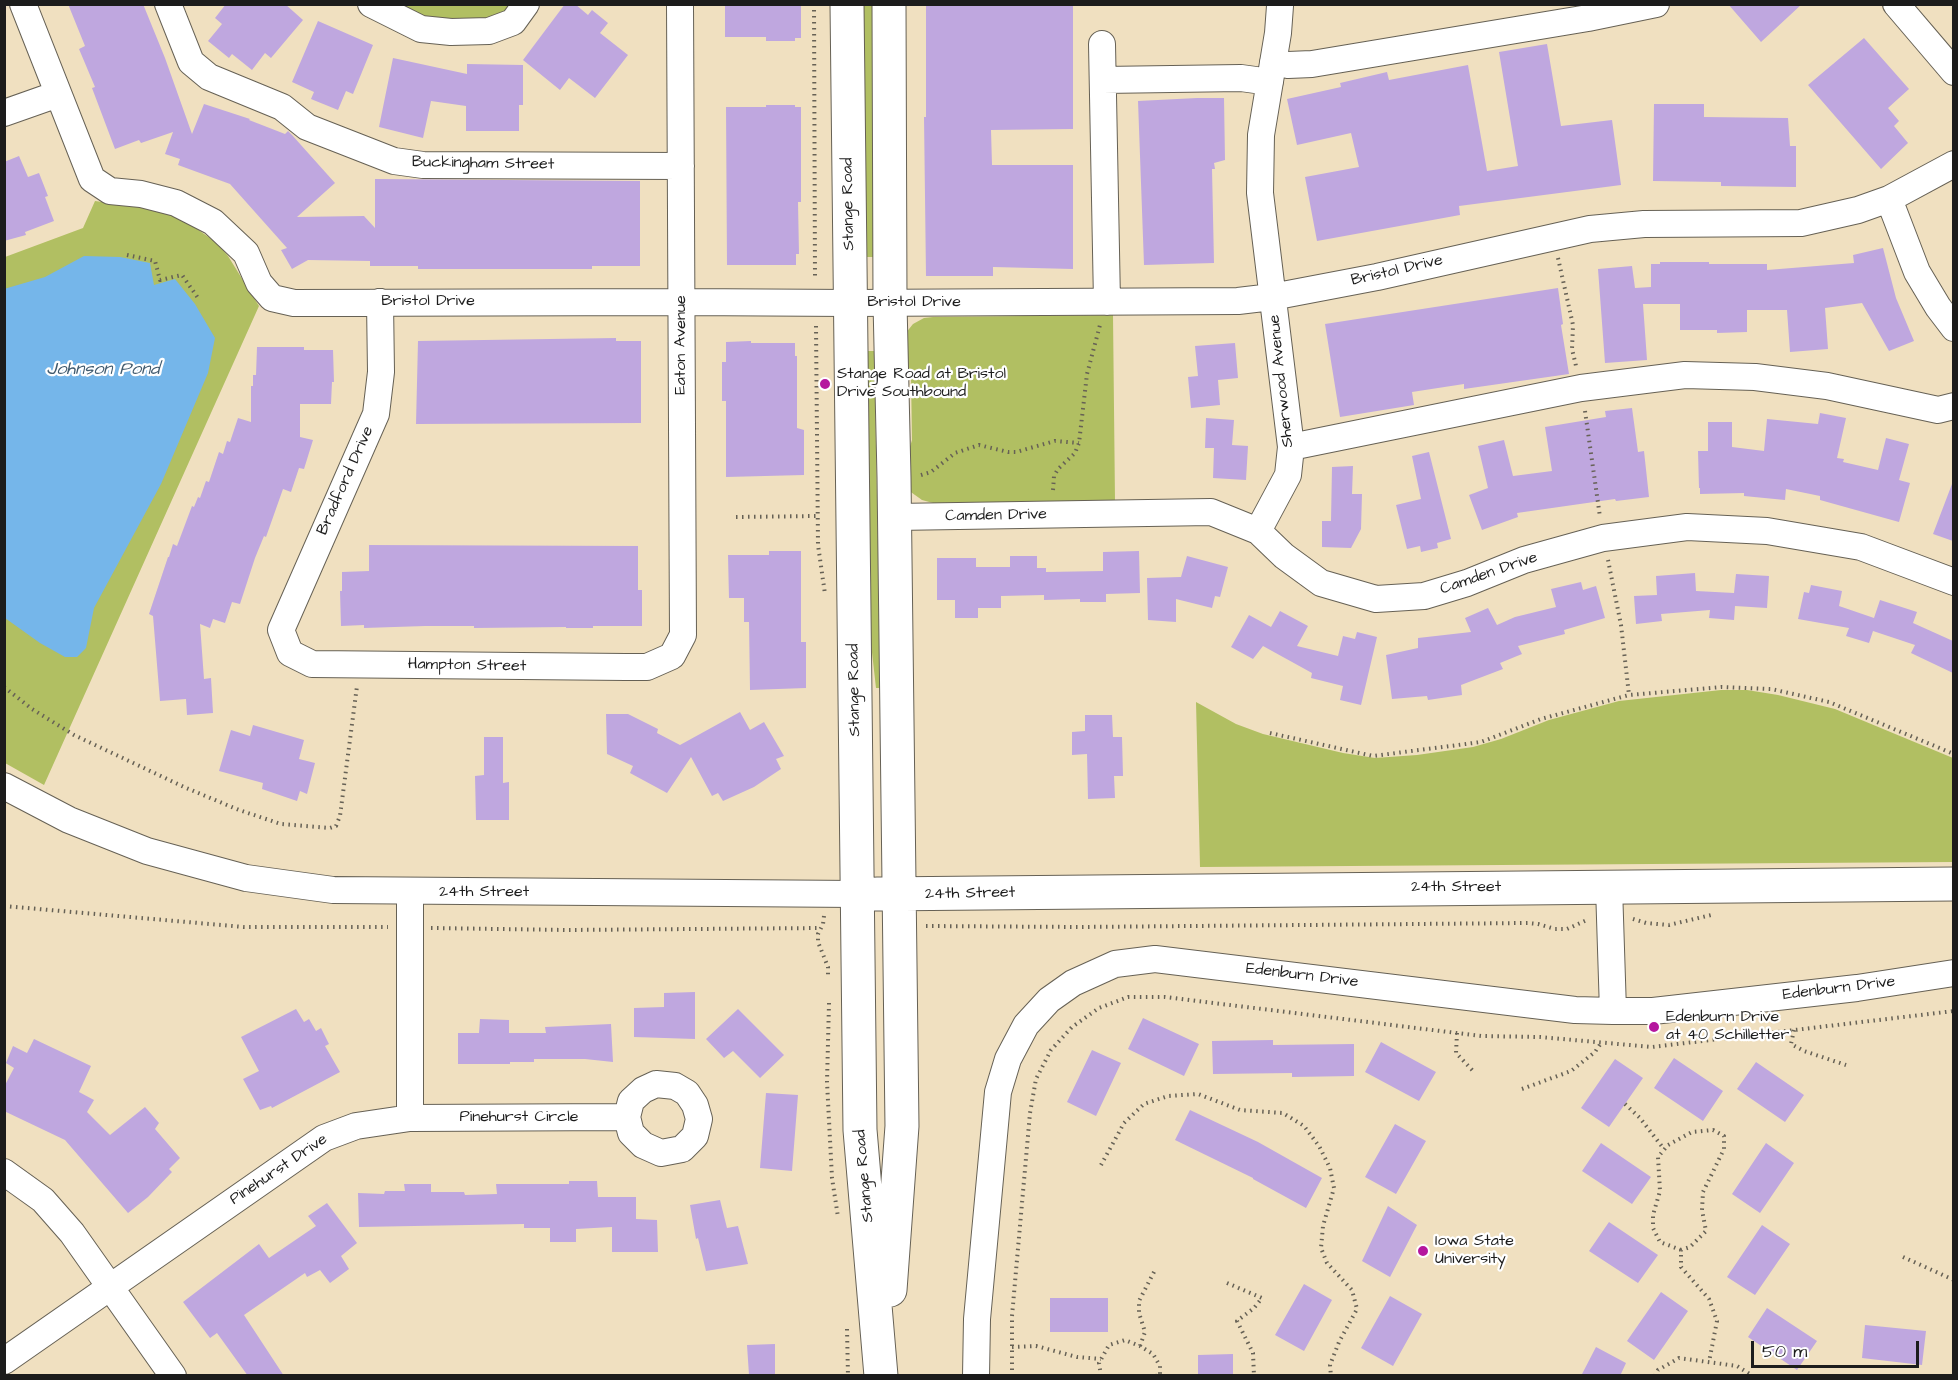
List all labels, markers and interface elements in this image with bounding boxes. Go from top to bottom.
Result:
street label: Buckingham Street [412,153,554,175]
street label: Stange Road [839,157,859,251]
street label: Bristol Drive [1349,251,1445,291]
street label: Bristol Drive [381,292,475,312]
street label: Bristol Drive [867,293,961,313]
street label: Eaton Avenue [672,295,692,395]
street label: Sherwood Avenue [1265,314,1299,448]
water label: Johnson Pond [47,359,159,381]
place label: Stange Road at Bristol Drive Southbound [837,365,1006,403]
marker: Stange Road at Bristol Drive Southbound [818,377,832,391]
street label: Bradford Drive [313,424,379,538]
street label: Camden Drive [945,506,1047,526]
street label: Camden Drive [1438,548,1540,600]
street label: Stange Road [845,643,865,737]
street label: Hampton Street [408,655,526,677]
street label: 24th Street [1411,878,1501,898]
street label: 24th Street [439,883,529,903]
street label: 24th Street [925,884,1015,904]
street label: Edenburn Drive [1245,960,1359,992]
street label: Edenburn Drive [1782,973,1896,1005]
place label: Edenburn Drive at 40 Schilletter [1666,1008,1789,1046]
marker: Edenburn Drive at 40 Schilletter [1647,1020,1661,1034]
street label: Pinehurst Circle [460,1108,578,1128]
street label: Stange Road [851,1129,879,1223]
street label: Pinehurst Drive [227,1130,331,1210]
place label: Iowa State University [1435,1232,1514,1270]
marker: Iowa State University [1416,1244,1430,1258]
scale bar [1754,1329,1922,1367]
text: 50 m [1762,1339,1807,1364]

